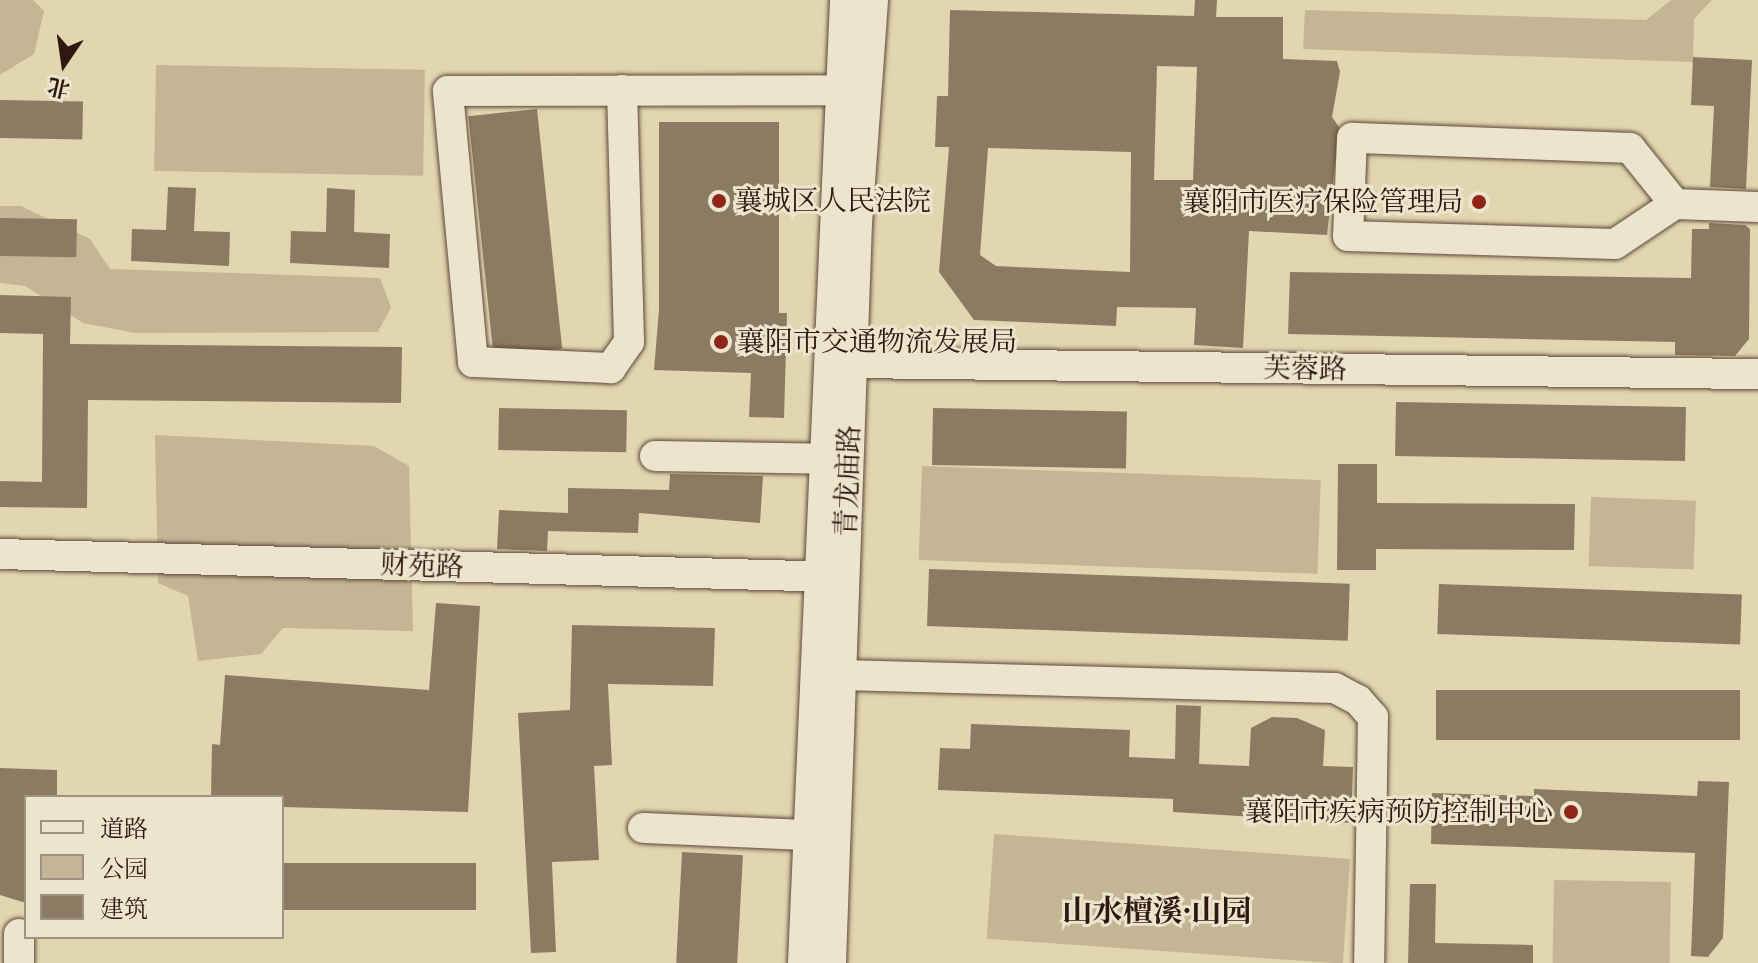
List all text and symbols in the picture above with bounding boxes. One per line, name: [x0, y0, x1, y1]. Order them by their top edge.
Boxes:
north arrow: [24, 24, 104, 104]
text: 北: [45, 70, 73, 104]
place label: 襄城区人民法院: [735, 184, 931, 218]
place label: 襄阳市医疗保险管理局: [1183, 185, 1463, 219]
marker: 襄城区人民法院: [710, 192, 728, 210]
marker: 襄阳市医疗保险管理局: [1470, 193, 1488, 211]
place label: 襄阳市交通物流发展局: [737, 325, 1017, 359]
marker: 襄阳市交通物流发展局: [712, 333, 730, 351]
street label: 芙蓉路: [1263, 351, 1347, 387]
street label: 青龙庙路: [829, 424, 867, 538]
street label: 财苑路: [379, 548, 465, 584]
legend: [24, 795, 284, 939]
place label: 襄阳市疾病预防控制中心: [1245, 795, 1553, 829]
marker: 襄阳市疾病预防控制中心: [1560, 801, 1582, 823]
text: 道路: [100, 813, 148, 846]
text: 公园: [100, 853, 148, 886]
text: 建筑: [100, 893, 148, 926]
district label: 山水檀溪·山园: [1063, 894, 1251, 930]

